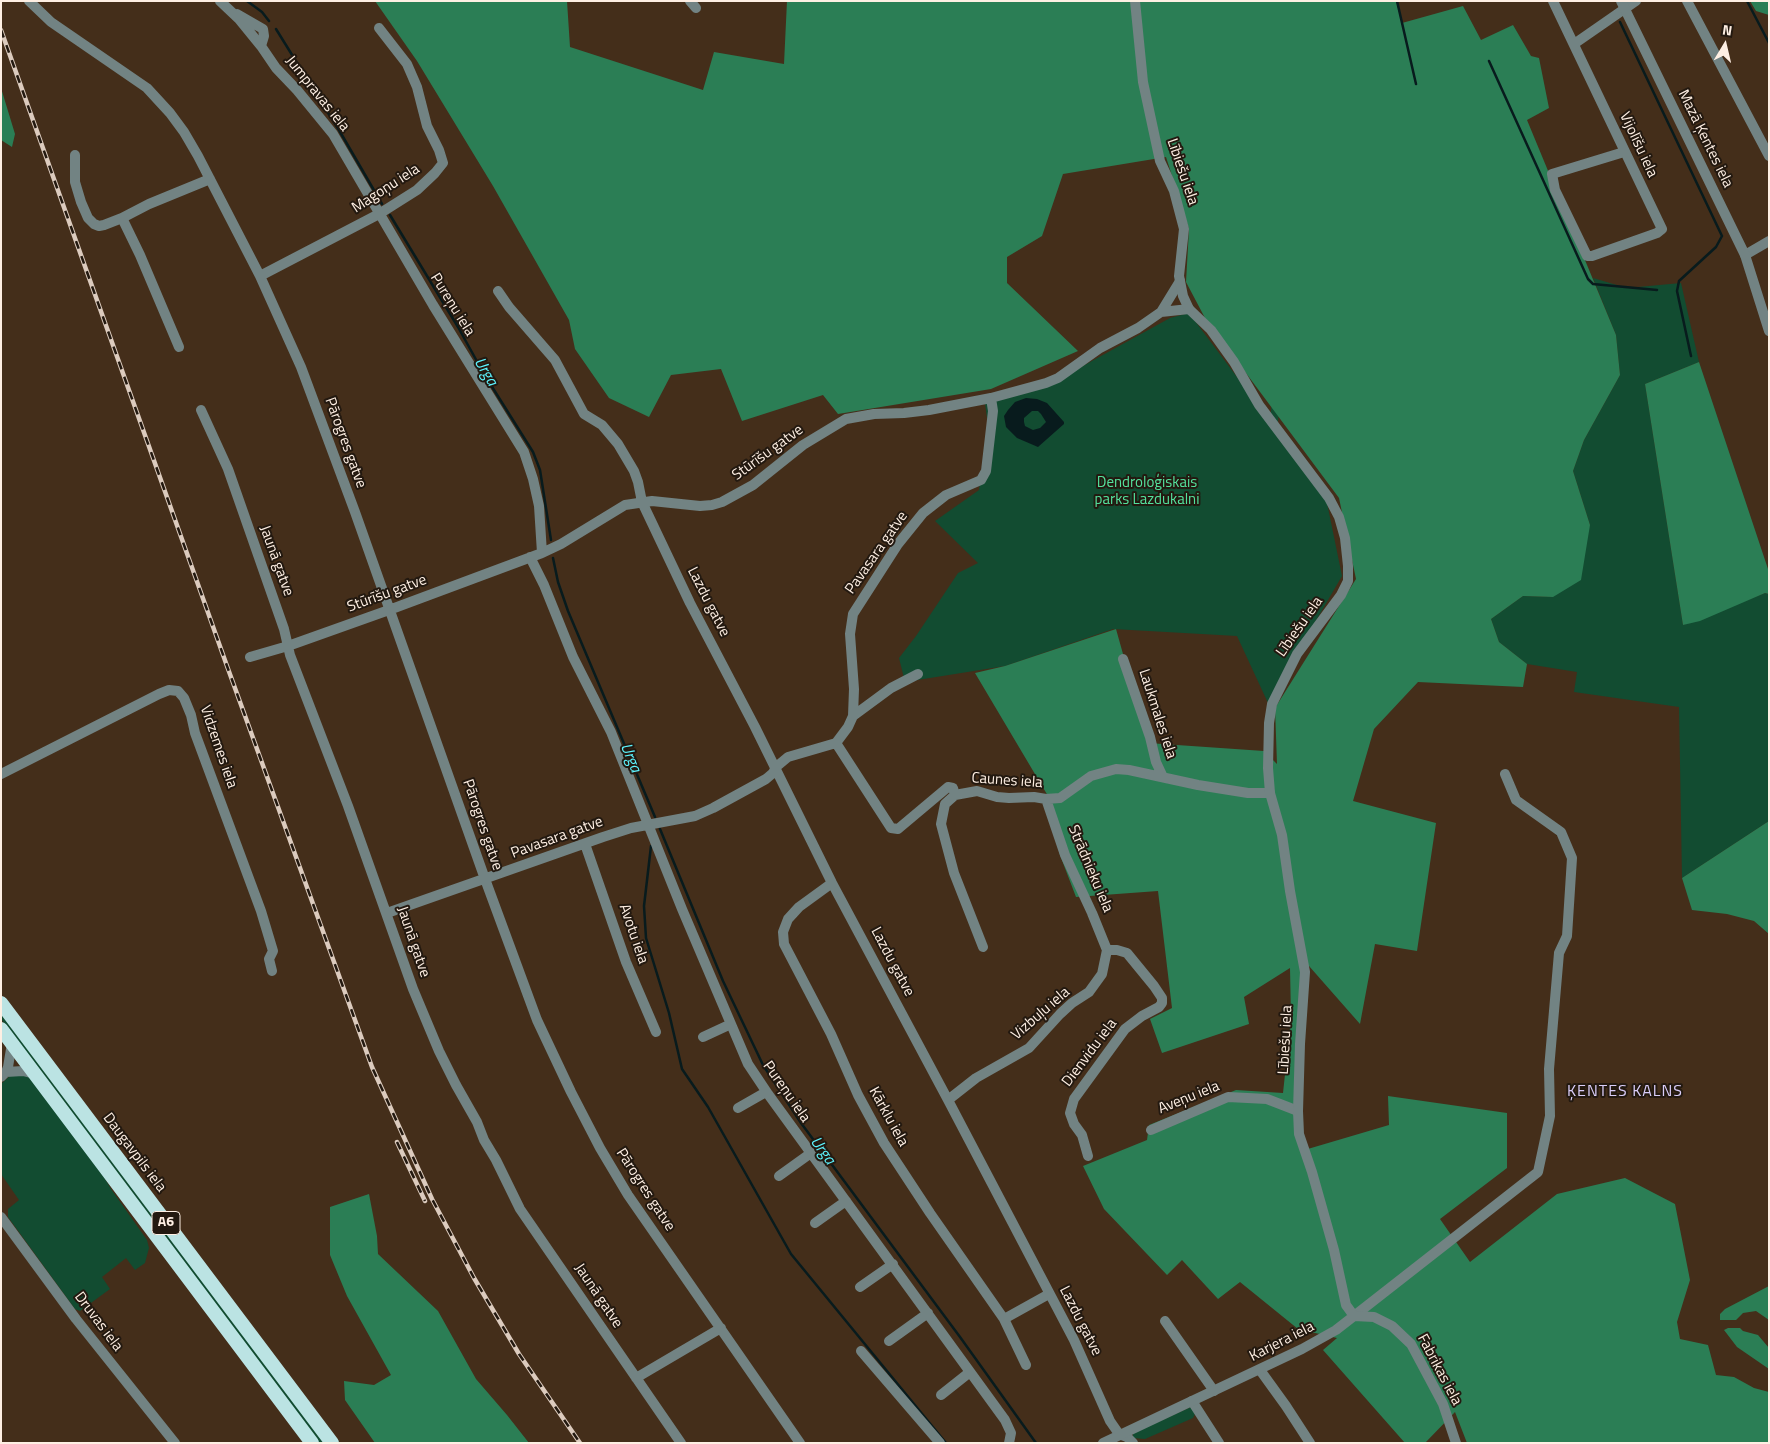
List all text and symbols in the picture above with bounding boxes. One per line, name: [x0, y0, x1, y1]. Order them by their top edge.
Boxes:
text: N: [1721, 19, 1734, 41]
north arrow: [1700, 20, 1750, 70]
street label: Jumpravas iela: [281, 53, 353, 135]
street label: Mazā Ķentes iela: [1674, 87, 1736, 191]
street label: Vijolīšu iela: [1615, 109, 1661, 181]
street label: Lībiešu iela: [1162, 136, 1202, 208]
street label: Magoņu iela: [349, 161, 423, 217]
street label: Pureņu iela: [426, 270, 478, 340]
water label: Urga: [469, 354, 501, 390]
street label: Pārogres gatve: [320, 395, 370, 491]
street label: Stūrīšu gatve: [729, 421, 807, 485]
park label: Dendroloģiskais parks Lazdukalni: [1095, 474, 1199, 509]
street label: Pavasara gatve: [842, 508, 912, 598]
street label: Jaunā gatve: [255, 523, 297, 599]
street label: Lazdu gatve: [683, 564, 733, 640]
street label: Stūrīšu gatve: [345, 571, 429, 617]
street label: Lībiešu iela: [1273, 593, 1327, 661]
street label: Laukmales iela: [1134, 667, 1180, 761]
street label: Vidzemes iela: [195, 703, 241, 791]
water label: Urga: [615, 740, 645, 776]
street label: Caunes iela: [971, 770, 1043, 792]
street label: Pārogres gatve: [458, 777, 506, 873]
street label: Pavasara gatve: [509, 813, 605, 863]
street label: Strādnieku iela: [1064, 823, 1116, 915]
street label: Avotu iela: [614, 902, 652, 966]
street label: Jaunā gatve: [392, 904, 434, 980]
street label: Lazdu gatve: [866, 924, 918, 1000]
street label: Vizbuļu iela: [1008, 984, 1074, 1044]
street label: Lībiešu iela: [1275, 1005, 1297, 1075]
street label: Dienvidu iela: [1059, 1016, 1121, 1090]
street label: Pureņu iela: [758, 1058, 814, 1126]
street label: Aveņu iela: [1156, 1078, 1222, 1118]
district label: ĶENTES KALNS: [1566, 1082, 1684, 1102]
street label: Kārklu iela: [864, 1084, 912, 1150]
street label: Daugavpils iela: [98, 1110, 170, 1196]
water label: Urga: [805, 1133, 839, 1169]
street label: Pārogres gatve: [612, 1145, 678, 1235]
road number: A6: [152, 1212, 180, 1234]
street label: Jaunā gatve: [570, 1260, 626, 1332]
street label: Lazdu gatve: [1055, 1283, 1105, 1359]
street label: Druvas iela: [70, 1289, 126, 1355]
street label: Karjera iela: [1247, 1318, 1317, 1366]
street label: Fabrikas iela: [1413, 1331, 1465, 1409]

